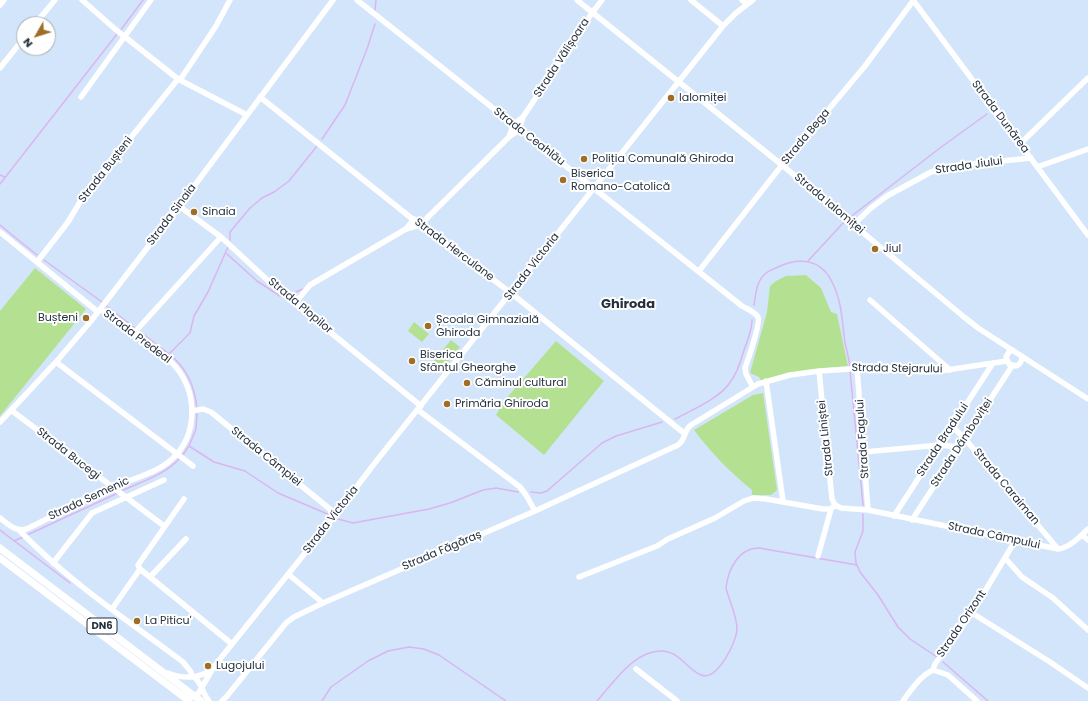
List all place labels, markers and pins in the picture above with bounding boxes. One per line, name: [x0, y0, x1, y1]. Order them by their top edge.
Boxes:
place label: Ialomiței: [679, 91, 726, 105]
marker: Ialomiței: [666, 93, 676, 103]
place label: Poliția Comunală Ghiroda: [592, 152, 734, 166]
marker: Poliția Comunală Ghiroda: [579, 154, 589, 164]
place label: Biserica Romano-Catolică: [571, 167, 670, 193]
marker: Biserica Romano-Catolică: [558, 175, 568, 185]
place label: Sinaia: [202, 205, 236, 219]
marker: Sinaia: [189, 207, 199, 217]
place label: Jiul: [883, 242, 901, 256]
marker: Jiul: [870, 244, 880, 254]
place label: Bușteni: [38, 311, 78, 325]
marker: Bușteni: [81, 313, 91, 323]
place label: Școala Gimnazială Ghiroda: [436, 313, 539, 339]
marker: Școala Gimnazială Ghiroda: [423, 321, 433, 331]
place label: Biserica Sfântul Gheorghe: [420, 348, 516, 374]
marker: Biserica Sfântul Gheorghe: [407, 356, 417, 366]
place label: Căminul cultural: [475, 376, 566, 390]
marker: Căminul cultural: [462, 378, 472, 388]
place label: Primăria Ghiroda: [455, 397, 548, 411]
marker: Primăria Ghiroda: [442, 399, 452, 409]
place label: La Piticu': [145, 614, 191, 628]
marker: La Piticu': [132, 616, 142, 626]
place label: Lugojului: [216, 659, 264, 673]
marker: Lugojului: [203, 661, 213, 671]

